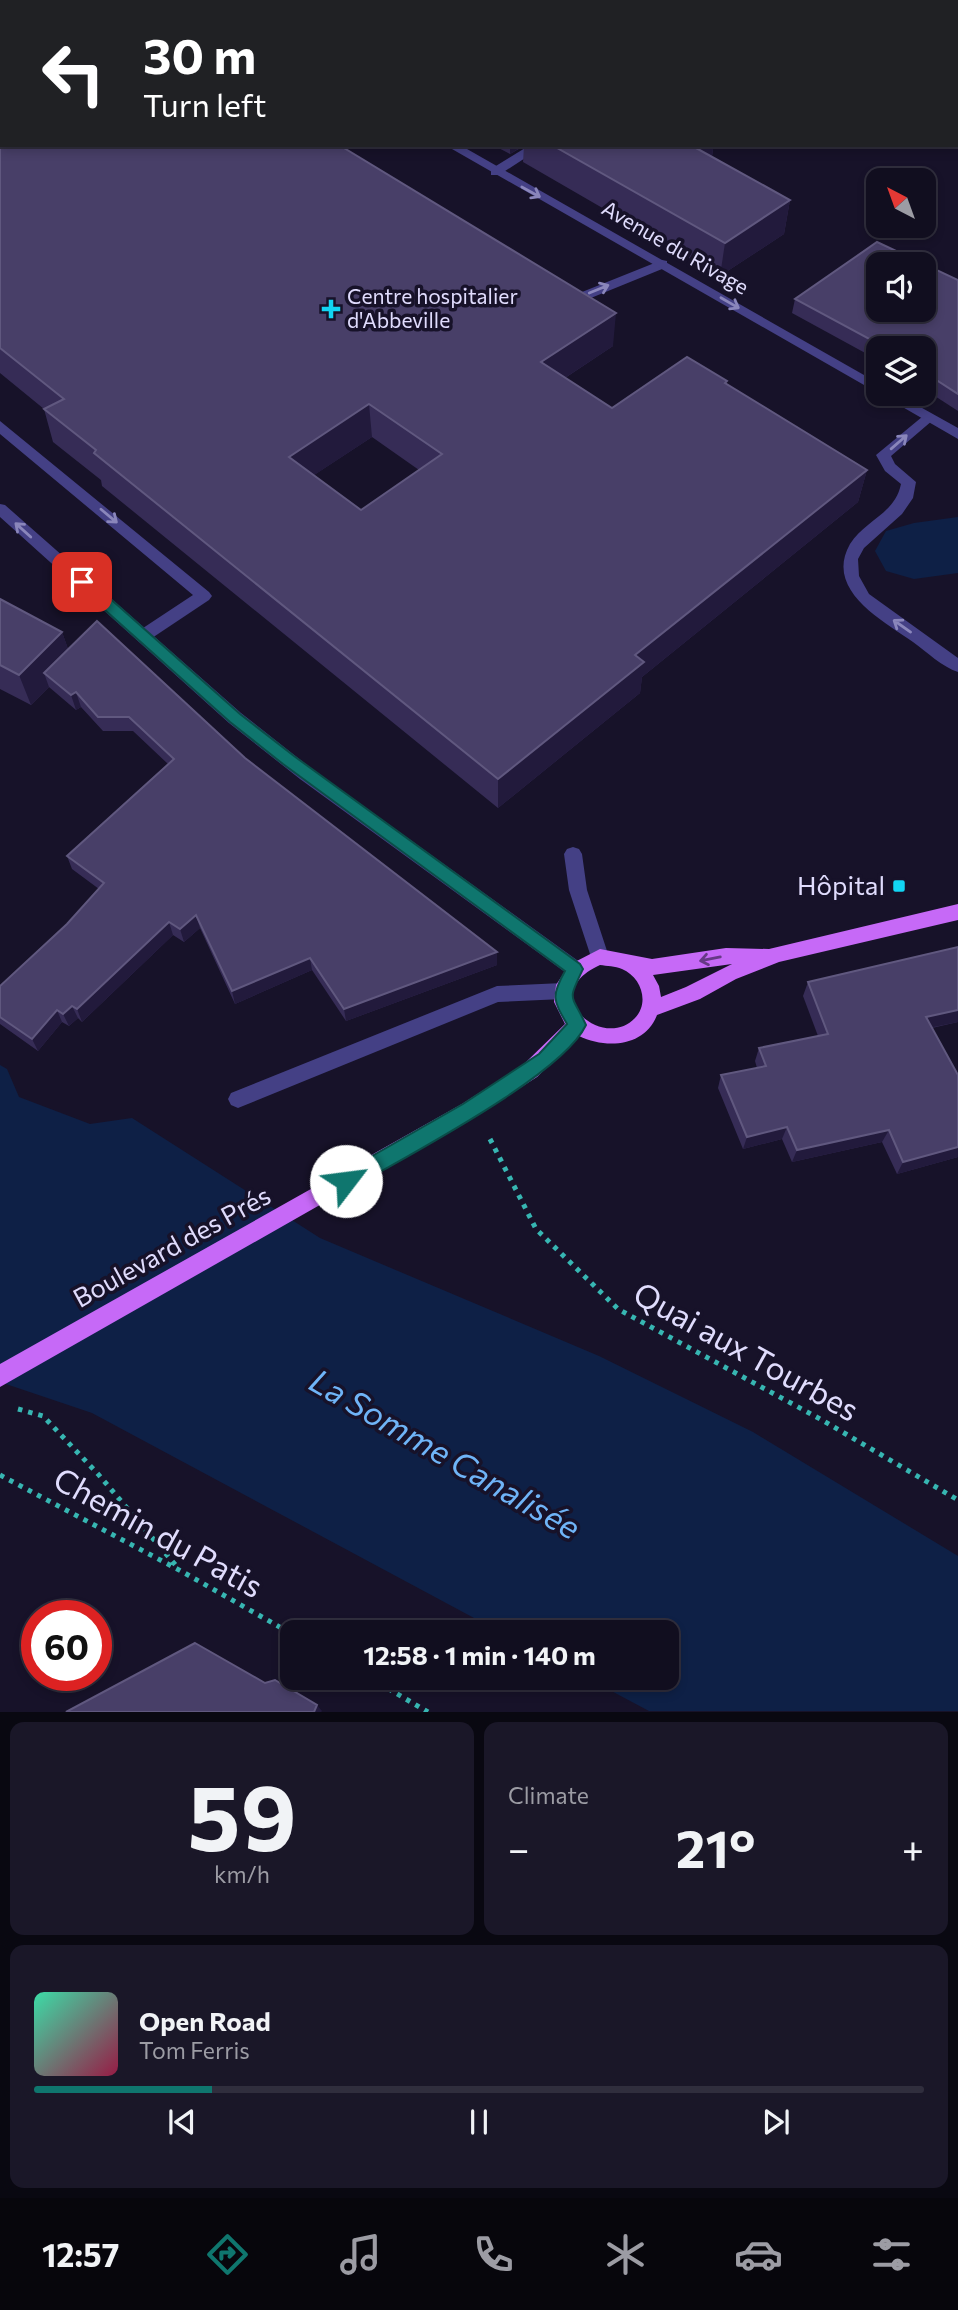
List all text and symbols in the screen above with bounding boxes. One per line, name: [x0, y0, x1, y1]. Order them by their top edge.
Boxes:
text: 30 m: [143, 24, 256, 84]
icon: left: [28, 28, 119, 119]
text: Turn left: [143, 84, 267, 124]
north arrow: [866, 168, 936, 238]
map controls: [866, 168, 936, 406]
one-way arrow: [521, 185, 541, 199]
street label: Avenue du Rivage: [598, 195, 754, 299]
button: sound: [866, 252, 936, 322]
one-way arrow: [588, 282, 610, 295]
place label: Centre hospitalier d'Abbeville: [347, 283, 518, 332]
one-way arrow: [719, 296, 739, 310]
marker: Centre hospitalier d'Abbeville: [321, 299, 341, 319]
button: layers: [866, 336, 936, 406]
one-way arrow: [890, 434, 908, 450]
one-way arrow: [100, 508, 118, 524]
one-way arrow: [15, 522, 33, 538]
pin: [52, 552, 112, 612]
icon: arrive: [63, 563, 101, 601]
one-way arrow: [893, 619, 912, 633]
place label: Hôpital: [797, 869, 885, 900]
marker: Hôpital: [891, 878, 907, 894]
one-way arrow: [699, 953, 721, 966]
position arrow: [309, 1144, 383, 1218]
street label: Boulevard des Prés: [67, 1179, 275, 1313]
street label: Quai aux Tourbes: [627, 1272, 866, 1429]
water label: La Somme Canalisée: [303, 1359, 588, 1547]
street label: Chemin du Patis: [47, 1457, 271, 1605]
speed limit sign: 60: [21, 1600, 112, 1691]
text: 12:58 · 1 min · 140 m: [363, 1639, 596, 1670]
text: 59: [187, 1758, 297, 1870]
text: Climate: [508, 1781, 589, 1809]
text: 21°: [676, 1815, 755, 1879]
text: −: [508, 1824, 530, 1871]
text: +: [902, 1824, 924, 1871]
text: km/h: [214, 1860, 270, 1888]
text: Open Road: [139, 2005, 271, 2036]
text: Tom Ferris: [139, 2036, 250, 2064]
icon: previous: [163, 2103, 201, 2141]
icon: pause: [460, 2103, 498, 2141]
icon: next: [757, 2103, 795, 2141]
icon: directions: [203, 2230, 252, 2279]
icon: music: [336, 2230, 385, 2279]
icon: phone: [469, 2230, 518, 2279]
icon: climate: [601, 2230, 650, 2279]
icon: car: [734, 2230, 783, 2279]
icon: filters: [867, 2230, 916, 2279]
text: 12:57: [42, 2234, 119, 2274]

